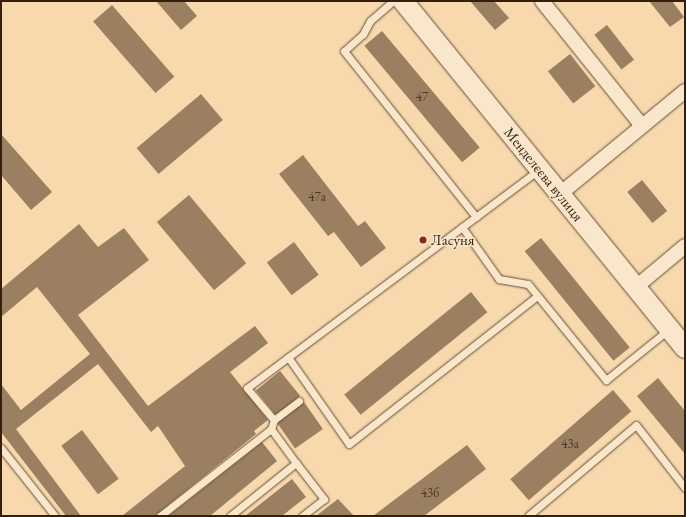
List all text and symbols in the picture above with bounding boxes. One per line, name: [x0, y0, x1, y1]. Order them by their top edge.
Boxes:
house number: 47: [416, 89, 428, 105]
street label: Менделєєва вулиця: [501, 123, 587, 225]
house number: 47а: [308, 189, 326, 205]
place label: Ласуня: [431, 231, 475, 249]
marker: Ласуня: [418, 235, 428, 245]
house number: 43а: [561, 436, 579, 452]
house number: 43б: [421, 485, 439, 501]

